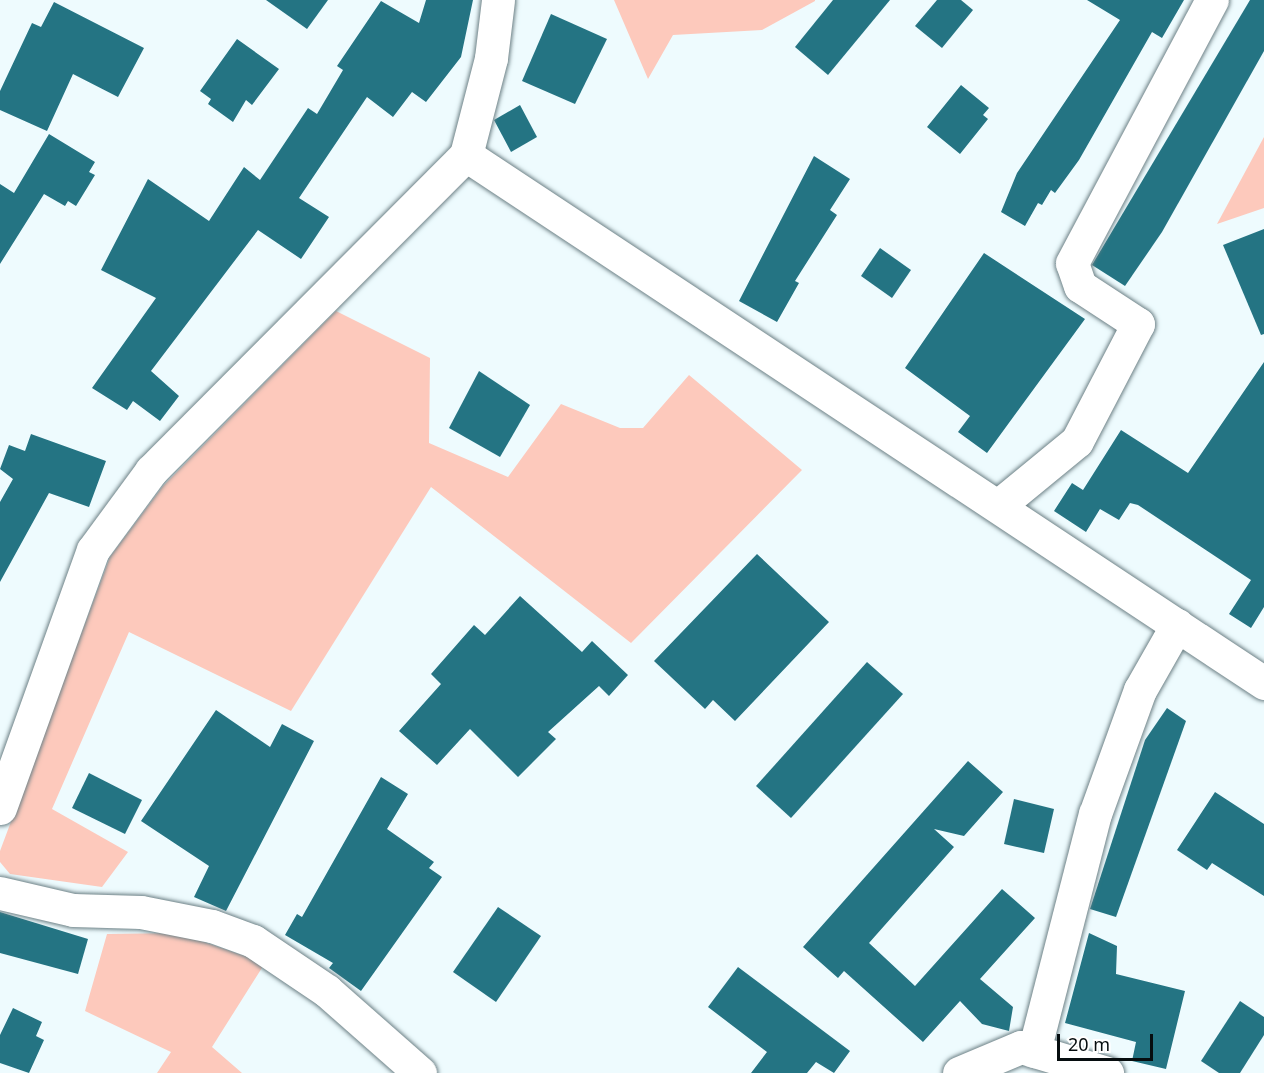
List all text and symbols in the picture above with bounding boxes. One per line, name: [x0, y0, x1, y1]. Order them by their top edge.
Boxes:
scale bar: [1060, 1022, 1156, 1060]
text: 20 m: [1068, 1032, 1110, 1056]

